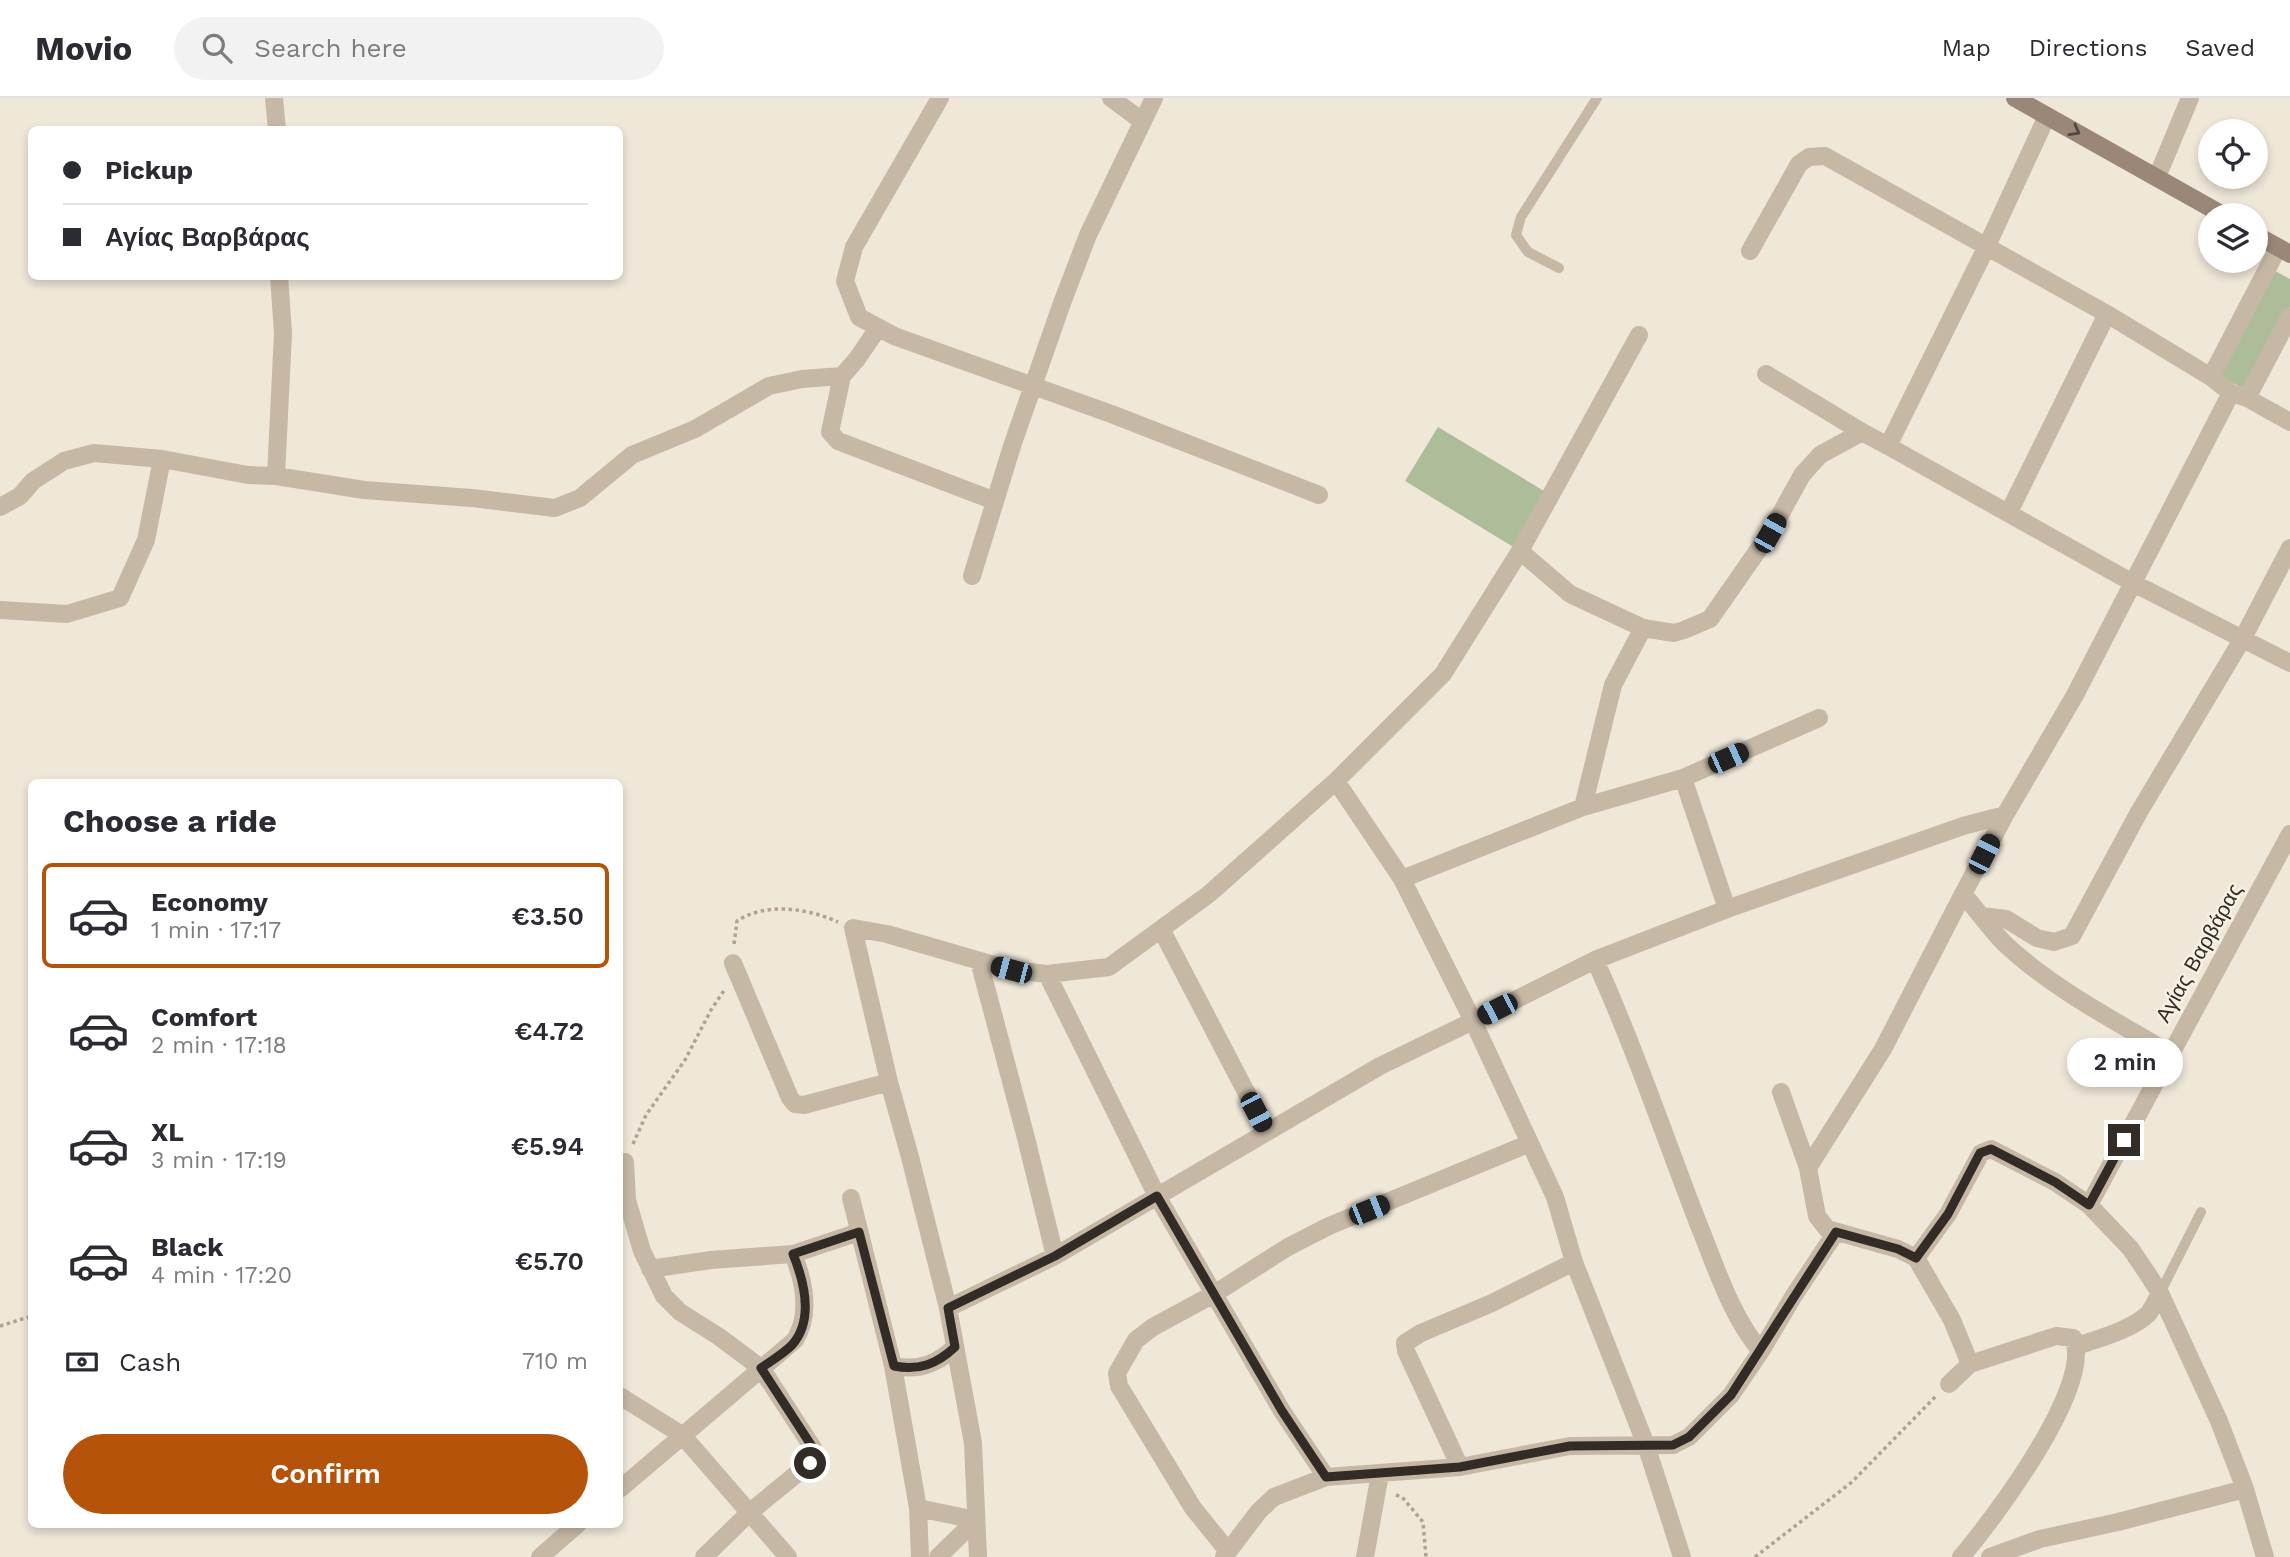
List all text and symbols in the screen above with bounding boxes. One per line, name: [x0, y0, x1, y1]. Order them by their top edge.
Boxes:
search box: [174, 17, 664, 80]
text: Movio: [35, 29, 132, 68]
icon: search: [198, 29, 236, 67]
text: Search here: [254, 33, 407, 63]
text: Map: [1942, 34, 1991, 62]
text: Directions: [2029, 34, 2147, 62]
text: Saved: [2185, 34, 2255, 62]
map controls: [2198, 119, 2268, 273]
button: locate: [2198, 119, 2268, 189]
one-way arrow: [2068, 123, 2080, 136]
text: Pickup: [105, 155, 193, 185]
button: layers: [2198, 203, 2268, 273]
text: Αγίας Βαρβάρας: [105, 222, 310, 252]
car: [1751, 510, 1790, 556]
car: [1705, 740, 1752, 776]
text: Choose a ride: [63, 802, 277, 840]
car: [1966, 831, 2003, 877]
street label: Αγίας Βαρβάρας: [2150, 879, 2247, 1026]
icon: car: [67, 884, 130, 947]
text: Economy: [151, 887, 268, 917]
text: €3.50: [511, 901, 584, 931]
text: 1 min · 17:17: [151, 917, 281, 944]
car: [988, 954, 1035, 986]
car: [1474, 990, 1521, 1028]
icon: car: [67, 999, 130, 1062]
text: Comfort: [151, 1002, 257, 1032]
text: €4.72: [514, 1016, 584, 1046]
text: 2 min · 17:18: [151, 1032, 287, 1059]
callout: 2 min: [2066, 1038, 2182, 1088]
text: 2 min: [2093, 1049, 2157, 1076]
car: [1237, 1089, 1276, 1135]
icon: car: [67, 1114, 130, 1177]
text: XL: [151, 1117, 184, 1147]
route end: [2108, 1124, 2140, 1156]
text: €5.94: [511, 1131, 584, 1161]
text: 3 min · 17:19: [151, 1147, 287, 1174]
car: [1346, 1192, 1393, 1228]
icon: car: [67, 1229, 130, 1292]
text: Black: [151, 1232, 223, 1262]
text: €5.70: [515, 1246, 584, 1276]
text: 4 min · 17:20: [151, 1262, 292, 1289]
icon: cash: [63, 1343, 101, 1381]
text: Cash: [119, 1347, 181, 1377]
text: 710 m: [522, 1348, 588, 1375]
button: Confirm: [63, 1434, 588, 1514]
route start: [794, 1447, 826, 1479]

